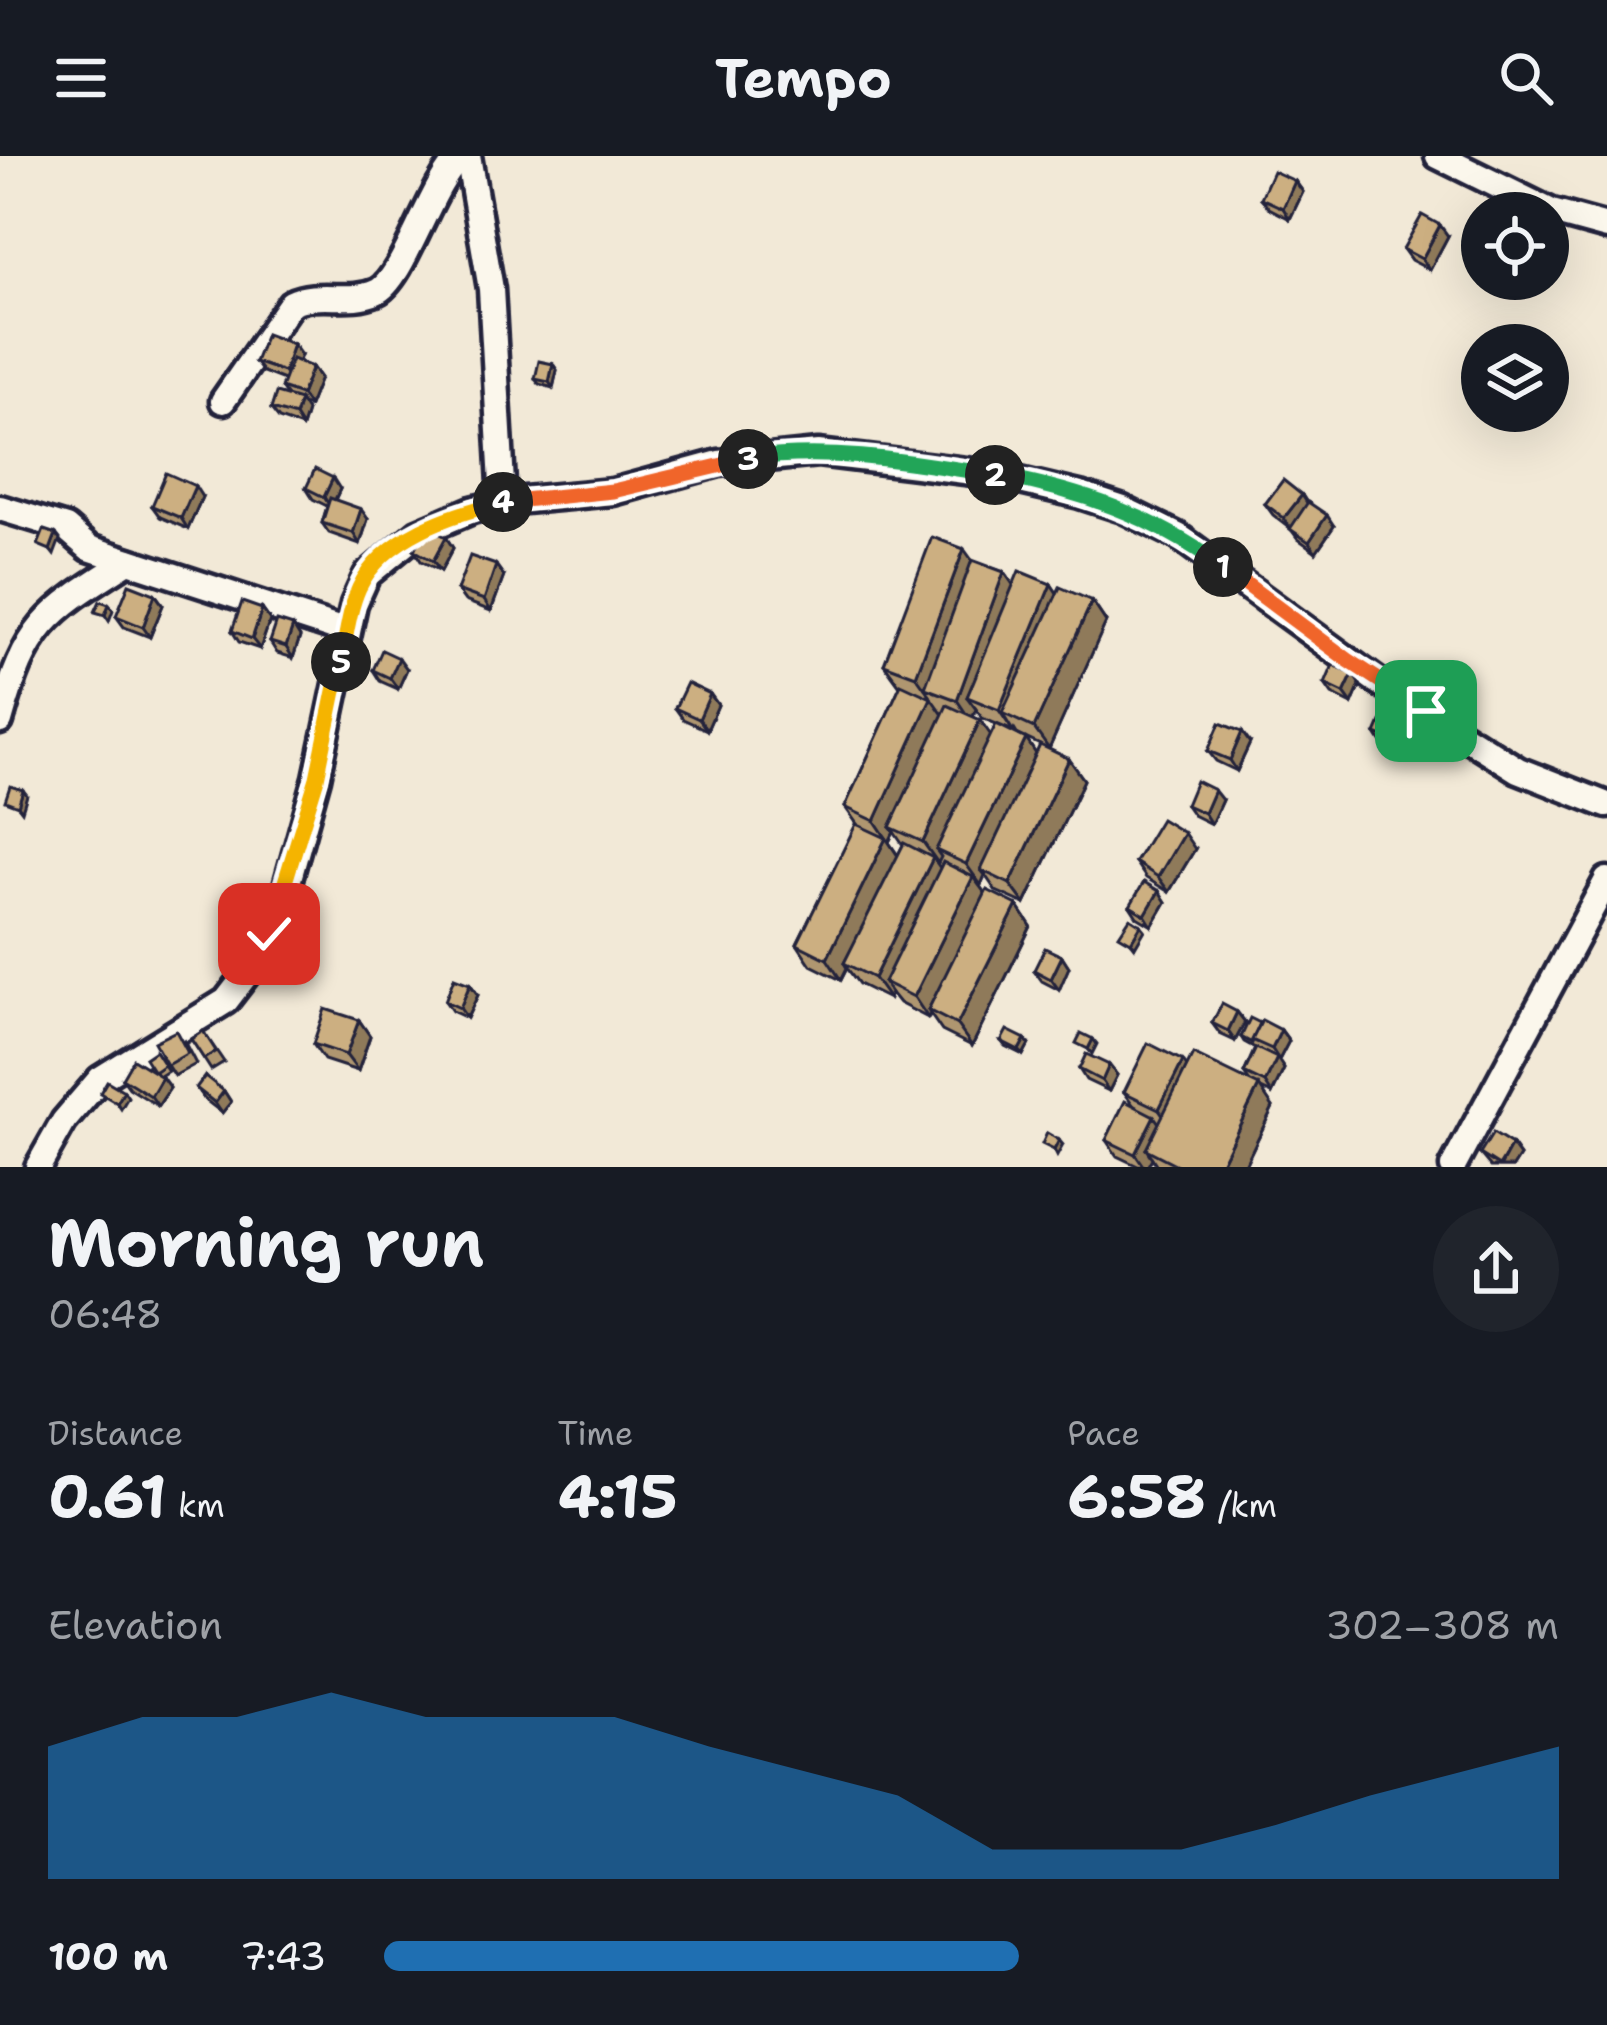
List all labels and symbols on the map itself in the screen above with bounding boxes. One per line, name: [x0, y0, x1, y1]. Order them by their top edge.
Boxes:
pin: 3: [718, 429, 778, 489]
pin: 2: [965, 445, 1025, 505]
pin: 4: [473, 472, 533, 532]
pin: 1: [1193, 537, 1253, 597]
pin: 5: [311, 632, 371, 692]
pin: [1375, 660, 1477, 762]
pin: [218, 883, 320, 985]

